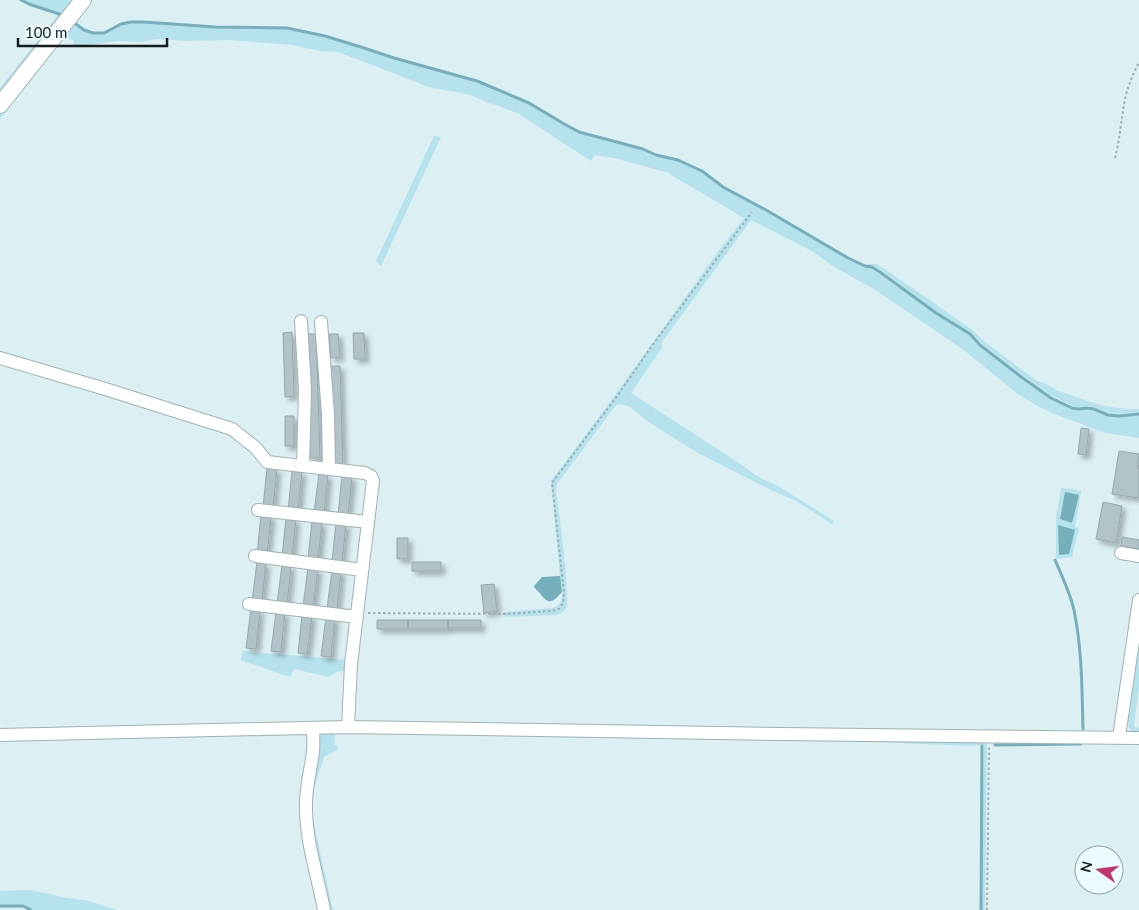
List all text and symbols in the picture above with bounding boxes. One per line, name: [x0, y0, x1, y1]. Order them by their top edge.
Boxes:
scale bar: [18, 15, 166, 47]
text: 100 m: [25, 23, 67, 41]
north arrow: [1074, 845, 1124, 895]
text: N: [1076, 859, 1095, 874]

